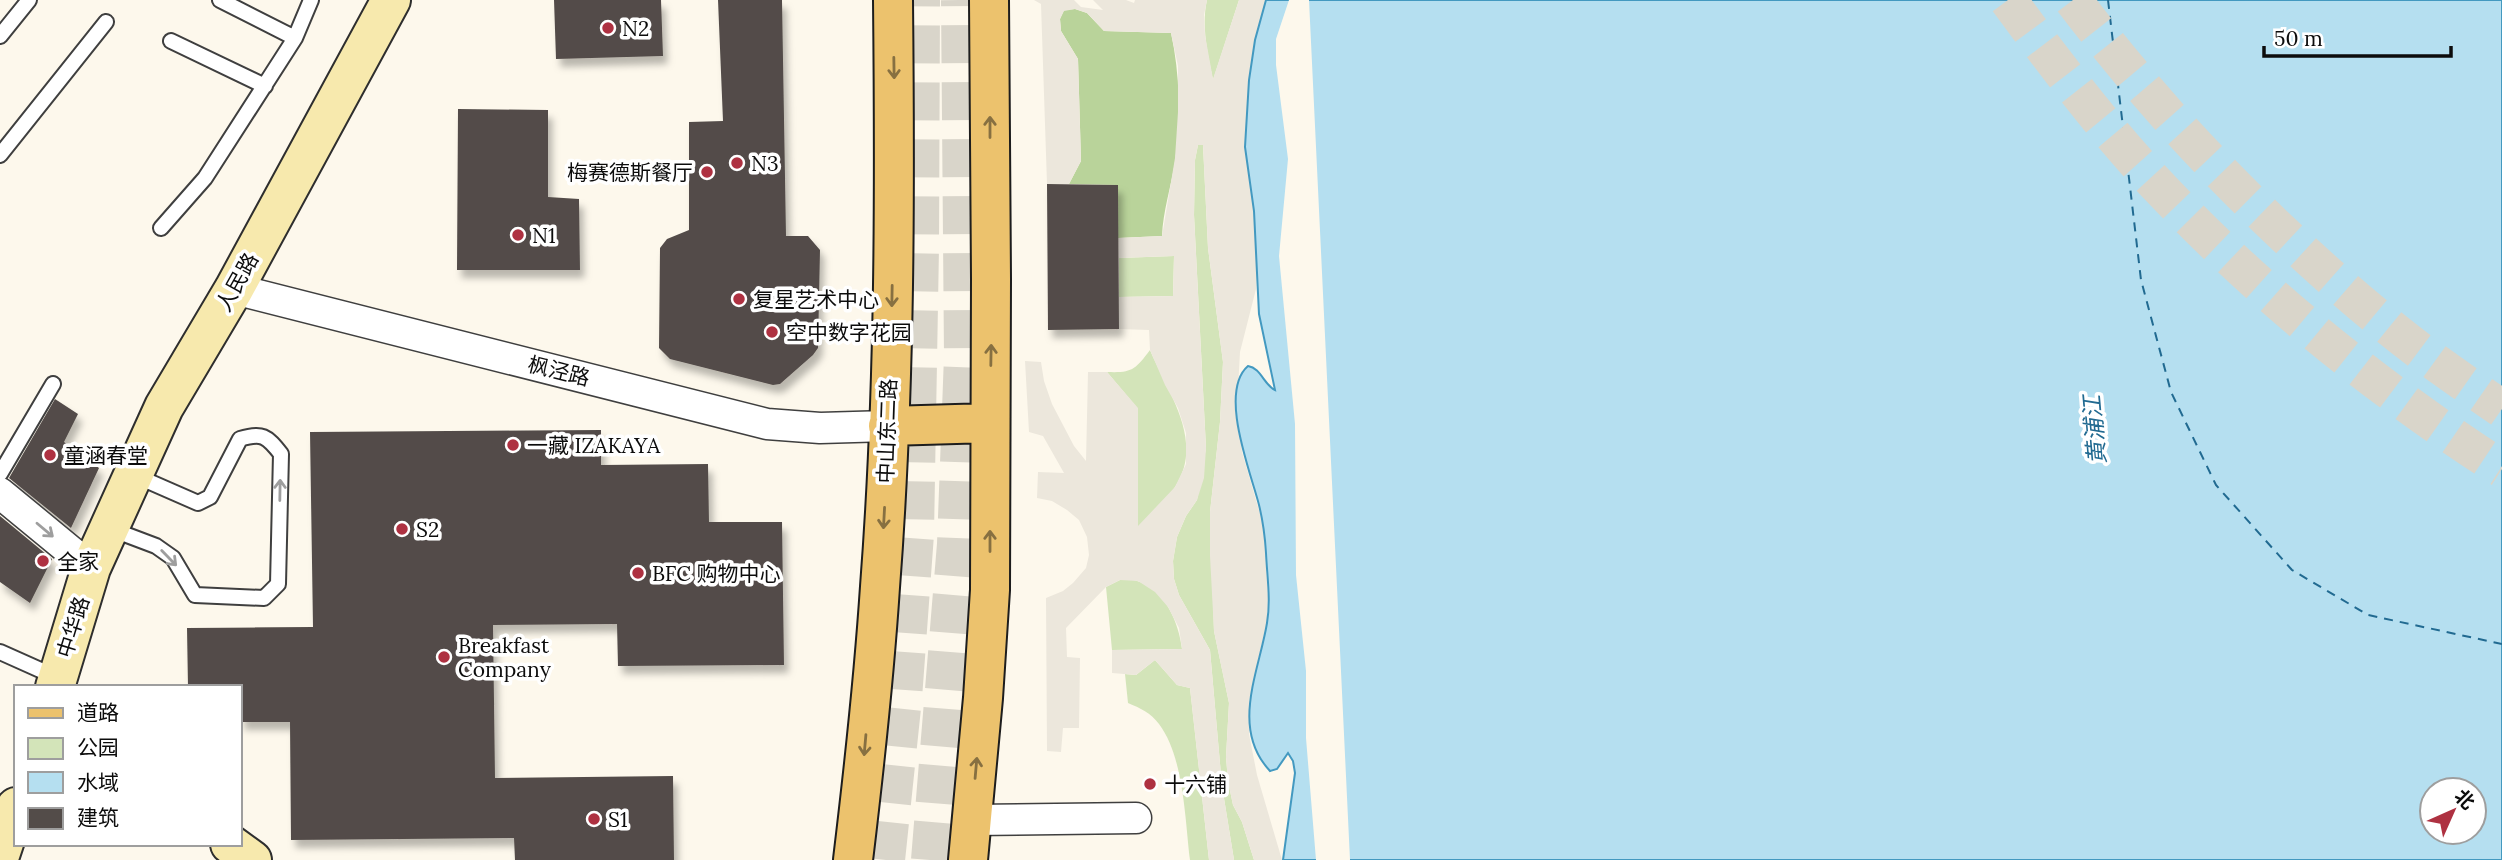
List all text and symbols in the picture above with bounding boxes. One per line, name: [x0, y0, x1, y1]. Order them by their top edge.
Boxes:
scale bar: [2264, 14, 2451, 58]
place label: N2: [622, 15, 649, 42]
marker: N2: [600, 20, 616, 36]
text: 50 m: [2274, 25, 2323, 52]
one-way arrow: [887, 56, 900, 79]
one-way arrow: [983, 116, 997, 139]
place label: N3: [751, 150, 779, 177]
marker: N3: [729, 155, 745, 171]
place label: 梅赛德斯餐厅: [567, 159, 693, 186]
marker: 梅赛德斯餐厅: [699, 164, 715, 180]
place label: N1: [532, 222, 556, 249]
marker: N1: [510, 227, 526, 243]
street label: 人民路: [210, 248, 264, 316]
one-way arrow: [885, 284, 898, 307]
place label: 复星艺术中心: [753, 286, 879, 313]
marker: 复星艺术中心: [731, 291, 747, 307]
place label: 空中数字花园: [786, 319, 912, 346]
marker: 空中数字花园: [764, 324, 780, 340]
one-way arrow: [984, 343, 997, 366]
street label: 枫泾路: [525, 350, 593, 392]
street label: 中山东二路: [872, 378, 902, 484]
water label: 黄浦江: [2076, 391, 2111, 466]
place label: 一藏 IZAKAYA: [527, 432, 661, 459]
marker: 一藏 IZAKAYA: [505, 437, 521, 453]
place label: 童涵春堂: [64, 442, 148, 469]
marker: 童涵春堂: [42, 447, 58, 463]
one-way arrow: [273, 479, 287, 502]
one-way arrow: [877, 507, 890, 530]
place label: S2: [416, 516, 439, 543]
marker: S2: [394, 521, 410, 537]
one-way arrow: [36, 522, 54, 538]
one-way arrow: [983, 529, 997, 552]
place label: 全家: [57, 548, 99, 575]
one-way arrow: [161, 550, 178, 567]
marker: 全家: [35, 553, 51, 569]
place label: BFC 购物中心: [652, 560, 780, 587]
marker: BFC 购物中心: [630, 565, 646, 581]
street label: 中华路: [51, 593, 95, 661]
place label: Breakfast Company: [458, 632, 551, 683]
marker: Breakfast Company: [436, 649, 452, 665]
legend: [14, 685, 242, 846]
text: 道路: [77, 699, 119, 726]
one-way arrow: [859, 733, 872, 756]
text: 公园: [77, 734, 119, 761]
one-way arrow: [970, 757, 983, 779]
text: 水域: [77, 769, 119, 796]
place label: 十六铺: [1164, 771, 1227, 798]
marker: 十六铺: [1142, 776, 1158, 792]
north arrow: [2418, 776, 2488, 846]
text: 北: [2450, 784, 2480, 814]
text: 建筑: [77, 804, 119, 831]
place label: S1: [608, 806, 628, 833]
marker: S1: [586, 811, 602, 827]

